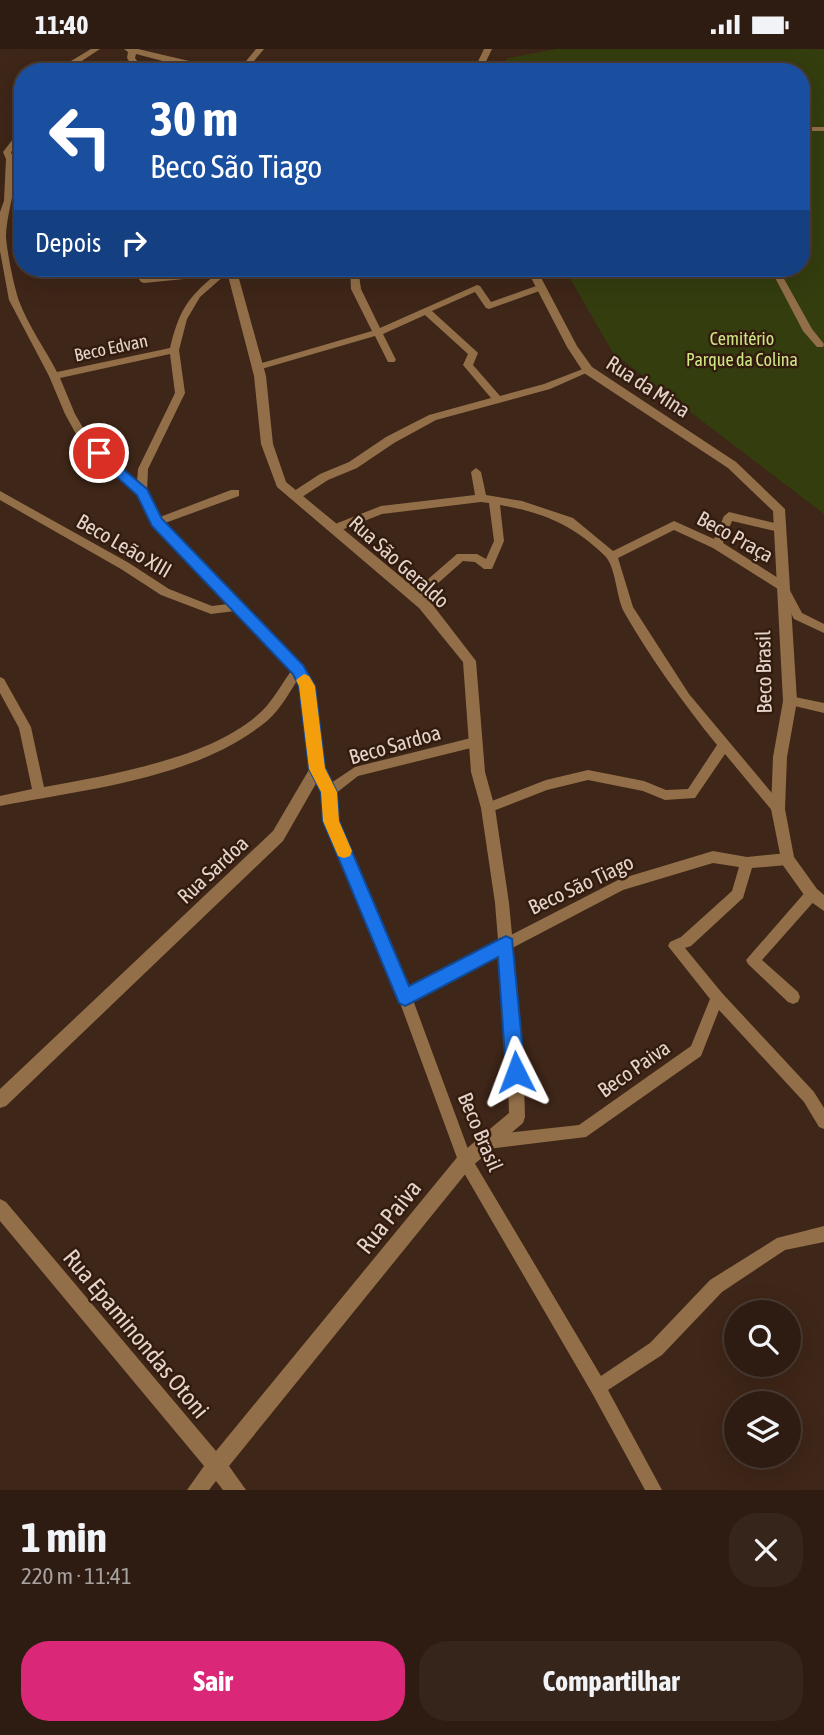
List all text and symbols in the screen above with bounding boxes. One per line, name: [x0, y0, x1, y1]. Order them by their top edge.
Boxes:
text: 11:40: [35, 10, 89, 40]
text: 30 m: [150, 90, 238, 146]
icon: left: [35, 91, 126, 182]
text: Beco São Tiago: [150, 148, 322, 185]
icon: right: [115, 224, 153, 262]
text: Depois: [35, 228, 101, 258]
park label: Cemitério Parque da Colina: [686, 328, 798, 370]
street label: Beco Edvan: [72, 329, 150, 366]
street label: Rua da Mina: [602, 350, 695, 422]
pin: [69, 423, 129, 483]
icon: arrive: [80, 434, 118, 472]
street label: Beco Praça: [693, 505, 778, 567]
street label: Beco Leão XIII: [73, 508, 176, 582]
street label: Rua São Geraldo: [345, 510, 455, 612]
street label: Beco Brasil: [750, 630, 776, 714]
street label: Beco Sardoa: [346, 720, 443, 769]
street label: Rua Sardoa: [172, 831, 253, 908]
street label: Beco São Tiago: [524, 849, 637, 919]
position arrow: [479, 1035, 553, 1109]
street label: Beco Paiva: [593, 1035, 674, 1102]
street label: Beco Brasil: [454, 1089, 508, 1175]
street label: Rua Paiva: [351, 1174, 426, 1259]
street label: Rua Epaminondas Otoni: [58, 1244, 215, 1423]
map controls: [724, 1300, 801, 1468]
button: search: [724, 1300, 801, 1377]
button: layers: [724, 1391, 801, 1468]
text: 1 min: [21, 1513, 107, 1561]
button: close: [729, 1513, 803, 1587]
text: 220 m · 11:41: [21, 1563, 132, 1589]
button: Sair: [21, 1641, 405, 1721]
button: Compartilhar: [419, 1641, 803, 1721]

